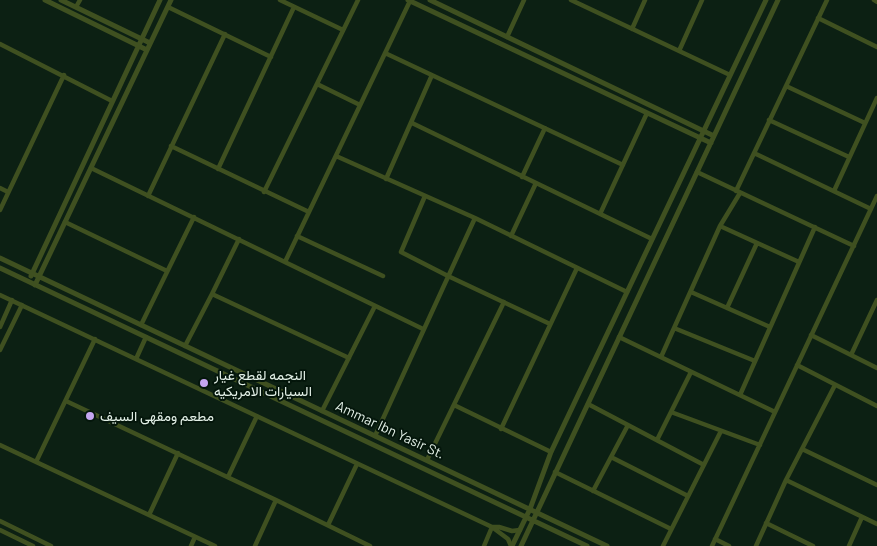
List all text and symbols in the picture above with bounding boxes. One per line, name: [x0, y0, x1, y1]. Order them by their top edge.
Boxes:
place label: النجمه لقطع غيار السيارات الامريكيه: [214, 367, 312, 400]
marker: النجمه لقطع غيار السيارات الامريكيه: [198, 377, 210, 389]
street label: Ammar Ibn Yasir St.: [333, 397, 447, 463]
place label: مطعم ومقهى السيف: [100, 408, 214, 424]
marker: مطعم ومقهى السيف: [84, 410, 96, 422]

